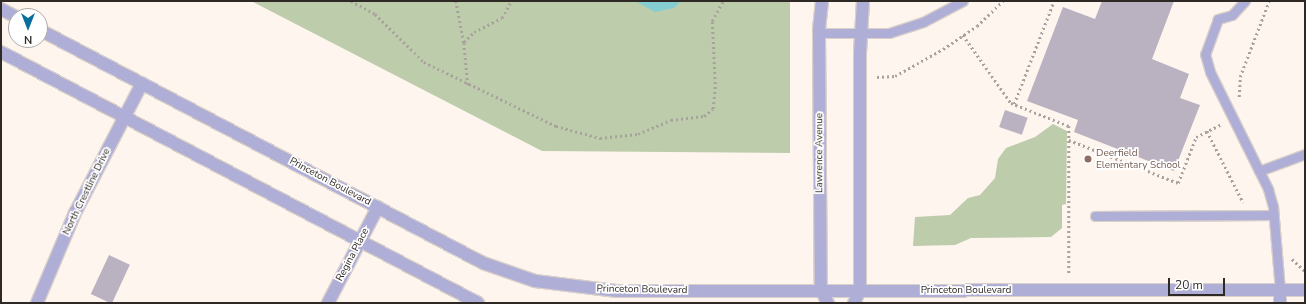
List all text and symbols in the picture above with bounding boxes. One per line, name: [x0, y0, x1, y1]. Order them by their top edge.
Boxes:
north arrow: [8, 8, 48, 48]
text: N: [24, 32, 32, 47]
street label: Lawrence Avenue: [814, 113, 826, 193]
street label: North Crestline Drive: [61, 147, 113, 237]
place label: Deerfield Elementary School: [1096, 147, 1181, 170]
marker: Deerfield Elementary School: [1083, 154, 1093, 164]
street label: Princeton Boulevard: [287, 155, 373, 209]
street label: Regina Place: [334, 227, 372, 283]
scale bar: [1170, 270, 1227, 296]
text: 20 m: [1175, 277, 1203, 293]
street label: Princeton Boulevard: [597, 283, 687, 297]
street label: Princeton Boulevard: [921, 285, 1011, 297]

